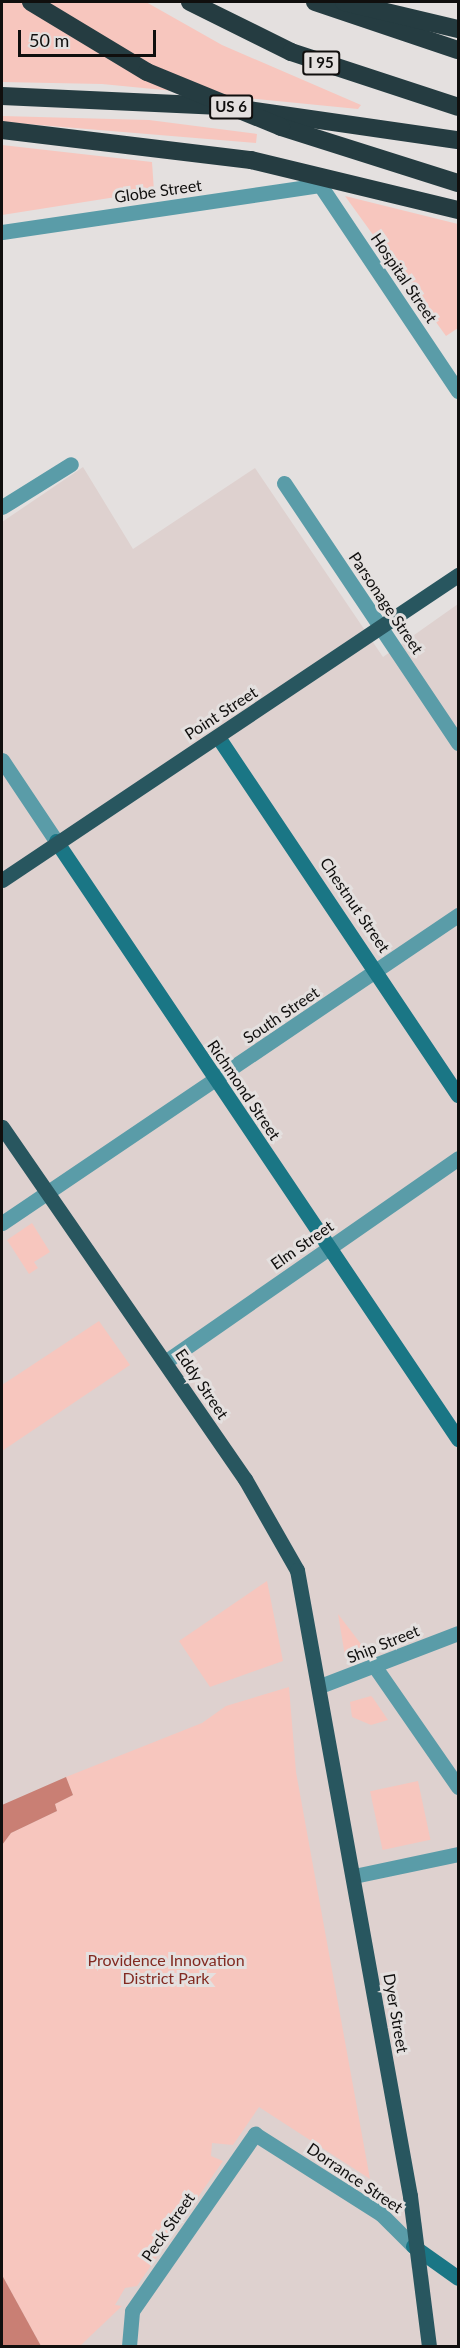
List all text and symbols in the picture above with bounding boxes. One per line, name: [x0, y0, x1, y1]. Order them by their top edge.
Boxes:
scale bar: [21, 18, 159, 56]
text: 50 m: [29, 29, 69, 51]
road number: I 95: [302, 51, 340, 75]
road number: US 6: [208, 95, 254, 119]
street label: Globe Street: [113, 175, 203, 207]
street label: Hospital Street: [367, 229, 441, 327]
street label: Parsonage Street: [345, 548, 427, 658]
street label: Point Street: [181, 682, 261, 744]
street label: Chestnut Street: [316, 854, 394, 956]
street label: South Street: [239, 983, 323, 1047]
street label: Richmond Street: [203, 1036, 285, 1144]
street label: Elm Street: [267, 1216, 337, 1274]
street label: Eddy Street: [171, 1345, 233, 1423]
street label: Ship Street: [344, 1621, 422, 1667]
park label: Providence Innovation District Park: [87, 1950, 245, 1988]
street label: Dyer Street: [380, 1972, 412, 2054]
street label: Dorrance Street: [303, 2139, 407, 2217]
street label: Peck Street: [137, 2189, 199, 2265]

